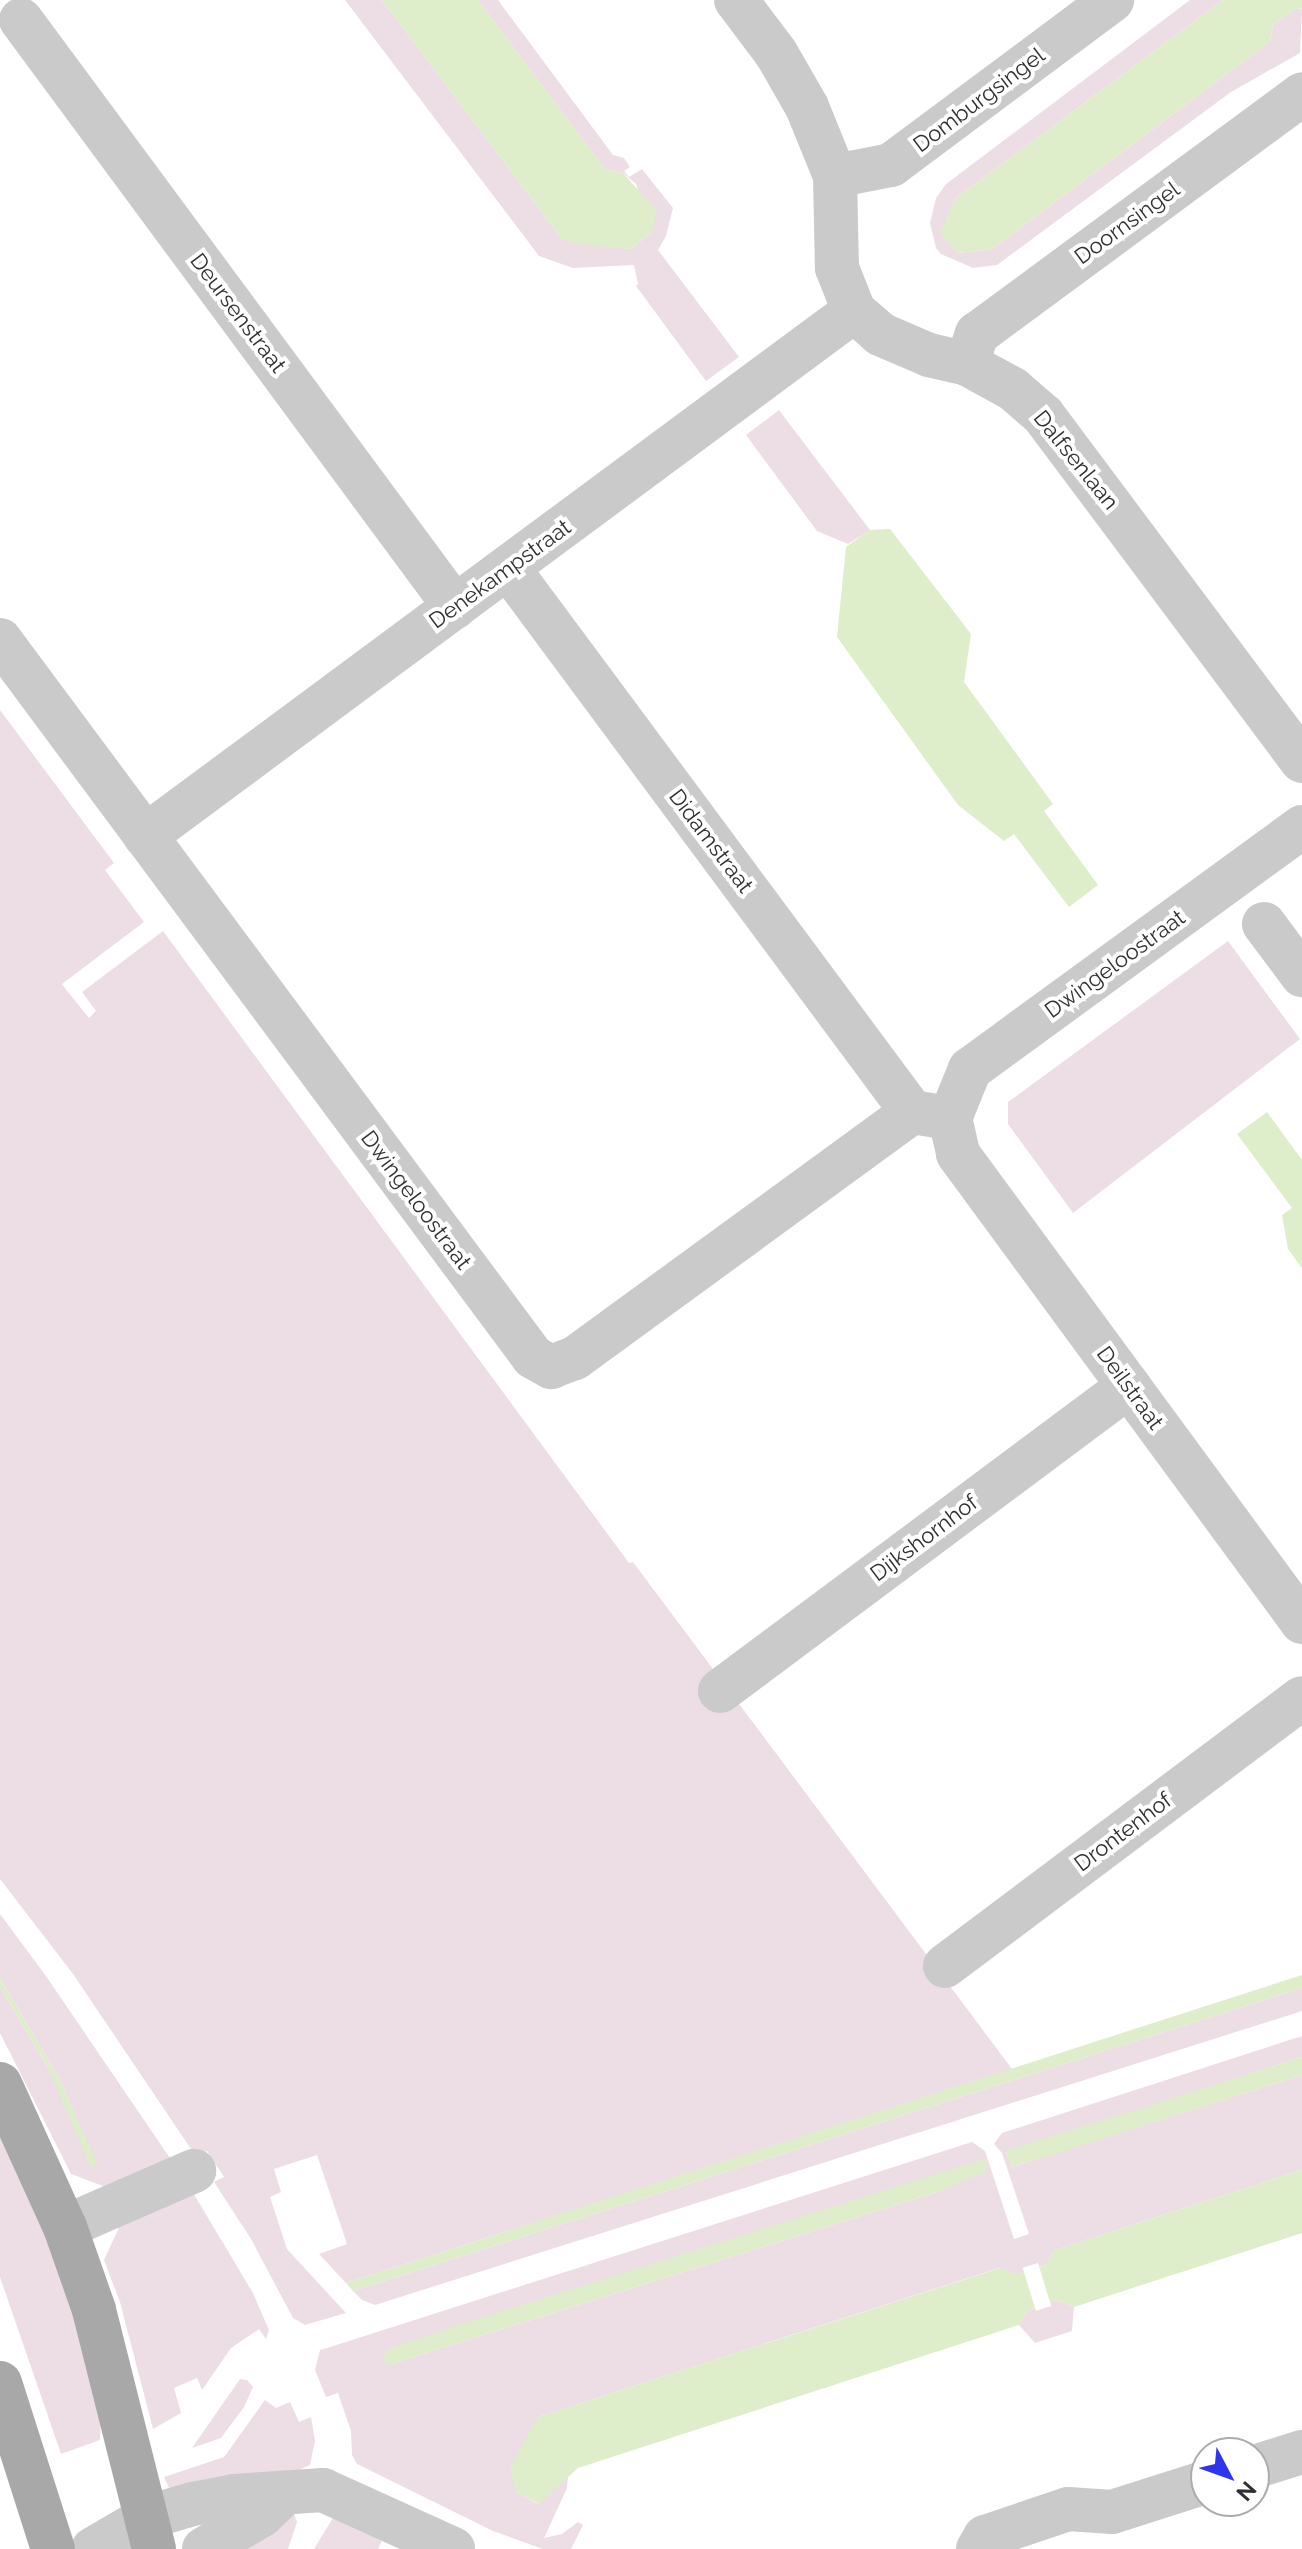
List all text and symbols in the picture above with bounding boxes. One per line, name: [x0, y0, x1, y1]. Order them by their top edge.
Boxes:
street label: Domburgsingel: [908, 42, 1050, 158]
street label: Doornsingel: [1069, 176, 1185, 270]
street label: Deursenstraat: [185, 248, 291, 378]
street label: Dalfsenlaan: [1028, 405, 1124, 515]
street label: Denekampstraat: [424, 514, 576, 634]
street label: Didamstraat: [663, 784, 759, 898]
street label: Dwingeloostraat: [1040, 904, 1190, 1024]
street label: Dwingeloostraat: [355, 1125, 477, 1275]
street label: Deilstraat: [1091, 1341, 1169, 1435]
street label: Dijkshornhof: [865, 1489, 983, 1587]
street label: Drontenhof: [1069, 1787, 1177, 1877]
north arrow: [1190, 2437, 1270, 2517]
text: N: [1231, 2477, 1262, 2506]

